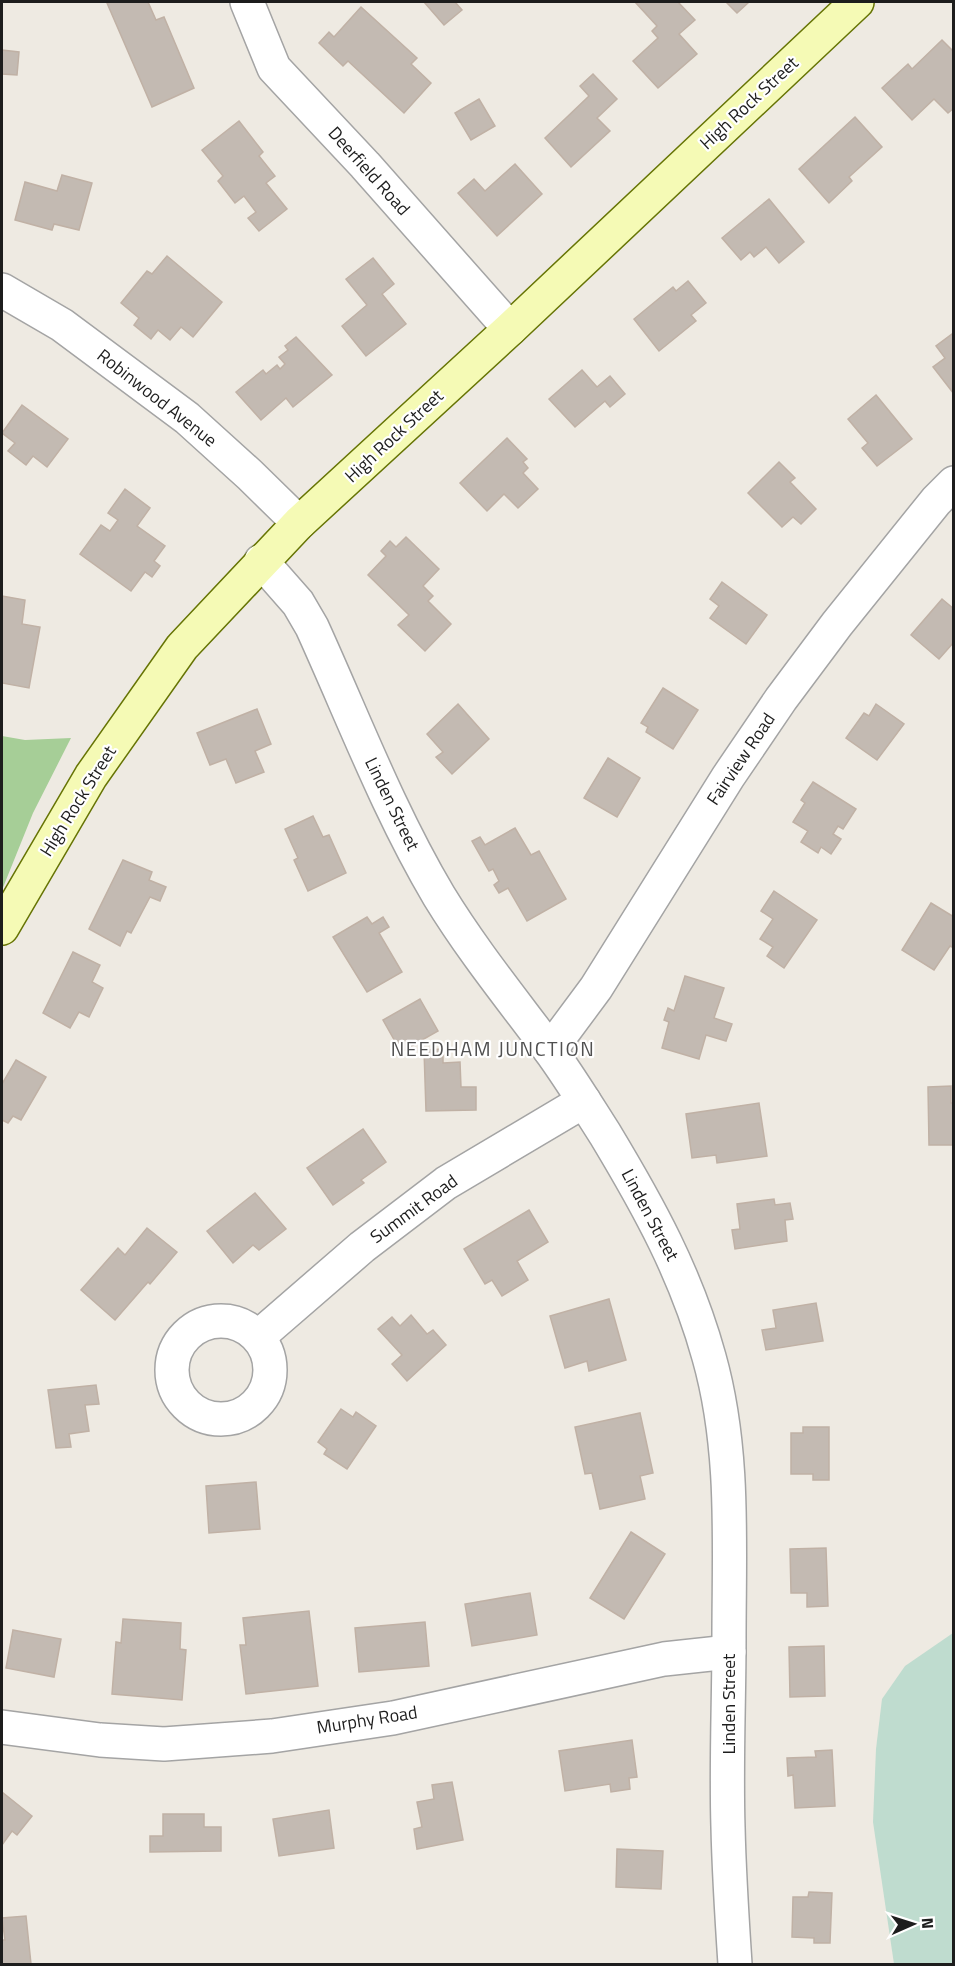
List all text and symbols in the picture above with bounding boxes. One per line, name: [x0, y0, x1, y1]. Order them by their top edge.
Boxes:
street label: High Rock Street: [693, 49, 805, 156]
street label: Deerfield Road: [322, 120, 417, 221]
street label: Robinwood Avenue: [92, 342, 223, 453]
street label: High Rock Street: [338, 382, 450, 489]
street label: Fairview Road: [700, 707, 782, 810]
street label: High Rock Street: [33, 739, 123, 861]
street label: Linden Street: [358, 753, 427, 856]
district label: NEEDHAM JUNCTION: [391, 1033, 595, 1064]
street label: Linden Street: [615, 1164, 686, 1266]
street label: Summit Road: [364, 1168, 463, 1250]
street label: Linden Street: [715, 1653, 742, 1754]
street label: Murphy Road: [315, 1698, 419, 1741]
north arrow: [883, 1894, 943, 1954]
text: N: [916, 1917, 940, 1929]

